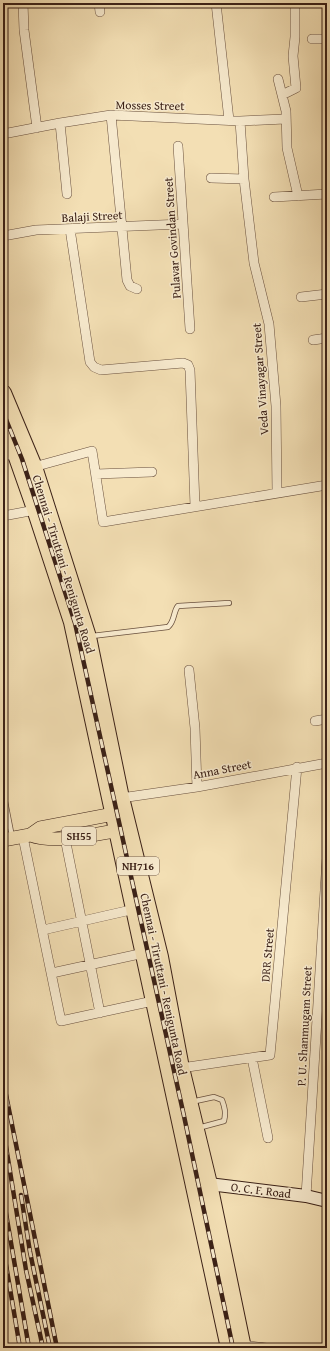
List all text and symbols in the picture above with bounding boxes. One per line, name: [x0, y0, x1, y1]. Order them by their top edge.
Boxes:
street label: Mosses Street: [115, 96, 185, 114]
street label: Pulavar Govindan Street: [159, 176, 185, 299]
street label: Balaji Street: [61, 206, 124, 226]
street label: Veda Vinayagar Street: [248, 322, 272, 436]
street label: Chennai - Tiruttani - Renigunta Road: [29, 473, 99, 656]
street label: Anna Street: [191, 755, 254, 783]
road number: SH55: [62, 827, 96, 845]
road number: NH716: [117, 857, 159, 875]
street label: Chennai - Tiruttani - Renigunta Road: [136, 892, 192, 1077]
street label: DRR Street: [256, 927, 278, 983]
street label: P. U. Shanmugam Street: [292, 965, 316, 1086]
street label: O. C. F. Road: [230, 1178, 293, 1202]

